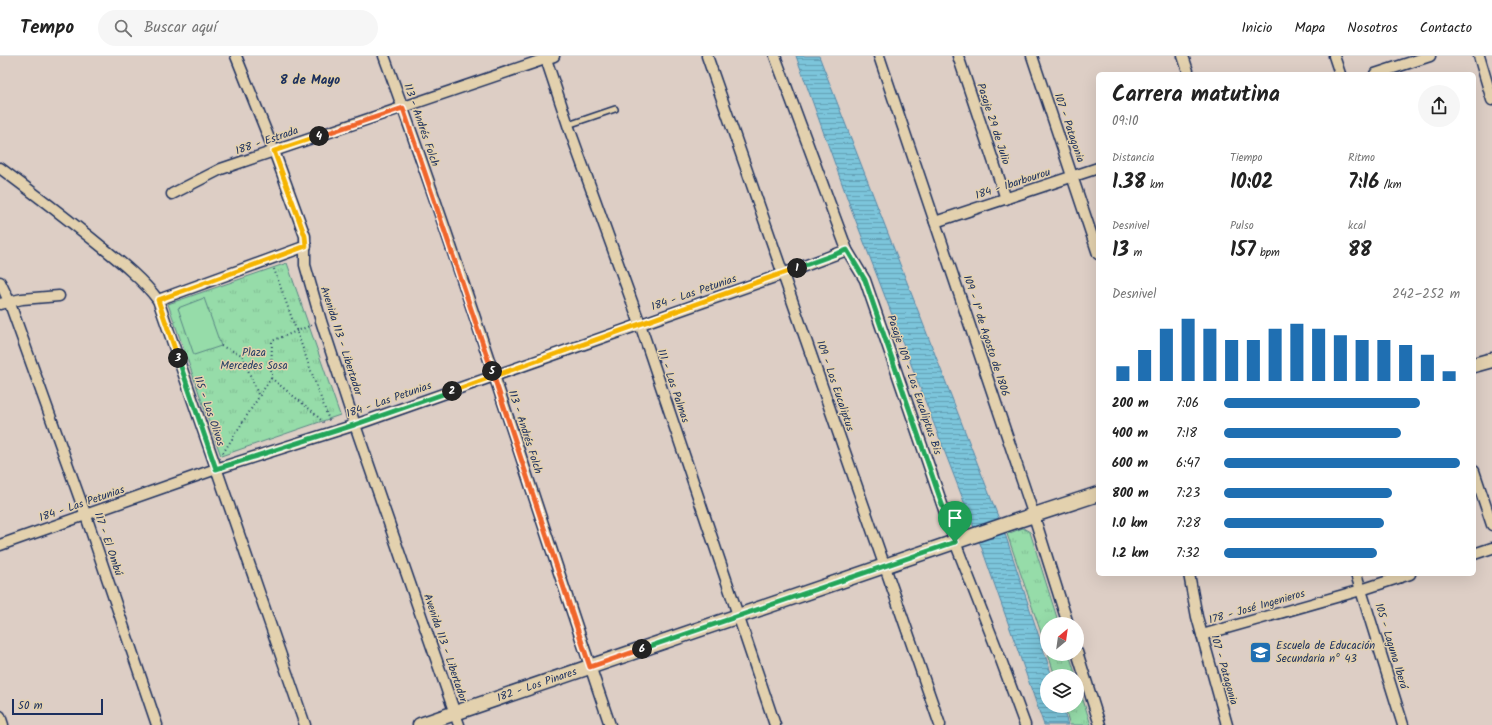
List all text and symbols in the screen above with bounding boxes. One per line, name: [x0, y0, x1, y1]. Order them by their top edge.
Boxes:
search box: [98, 10, 378, 46]
text: Tempo: [20, 13, 74, 43]
text: Buscar aquí: [144, 16, 217, 40]
icon: search: [112, 17, 134, 39]
text: Inicio: [1241, 17, 1272, 39]
text: Mapa: [1294, 17, 1325, 39]
text: Nosotros: [1347, 17, 1398, 39]
text: Contacto: [1420, 17, 1472, 39]
district label: 8 de Mayo: [280, 70, 340, 91]
text: Carrera matutina: [1112, 78, 1280, 113]
street label: 113 - Andrés Folch: [398, 81, 444, 169]
street label: Pasaje 29 de Julio: [971, 81, 1015, 167]
button: share: [1418, 85, 1460, 127]
street label: 107 - Patagonia: [1049, 91, 1089, 165]
text: 09:10: [1112, 111, 1139, 132]
street label: 188 - Estrada: [233, 122, 301, 160]
pin: 4: [309, 126, 329, 146]
text: 4: [316, 127, 322, 145]
text: Distancia: [1112, 149, 1154, 167]
text: Tiempo: [1230, 149, 1262, 167]
text: Ritmo: [1348, 149, 1375, 167]
street label: 184 - Ibarbourou: [973, 163, 1054, 205]
text: 1.38: [1112, 167, 1146, 199]
text: 10:02: [1230, 167, 1273, 199]
text: 7:16: [1348, 167, 1379, 199]
text: km: [1146, 176, 1164, 194]
text: /km: [1379, 176, 1401, 194]
text: Desnivel: [1112, 217, 1150, 235]
text: Pulso: [1230, 217, 1254, 235]
text: kcal: [1348, 217, 1366, 235]
text: 13: [1112, 235, 1129, 267]
text: 157: [1230, 235, 1256, 267]
text: 88: [1348, 235, 1372, 267]
text: m: [1129, 244, 1142, 262]
text: bpm: [1256, 244, 1280, 262]
pin: 1: [787, 258, 807, 278]
text: 1: [795, 259, 799, 277]
street label: 184 - Las Petunias: [649, 270, 739, 316]
street label: 109 - 1° de Agosto de 1806: [958, 273, 1014, 399]
street label: Avenida 113 - Libertador: [315, 284, 367, 399]
text: Desnivel: [1112, 284, 1156, 305]
text: 242–252 m: [1392, 284, 1460, 305]
street label: Pasaje 109 - Los Eucaliptus Bis: [882, 313, 946, 458]
street label: 109 - Los Eucaliptus: [811, 338, 859, 434]
park label: Plaza Mercedes Sosa: [220, 344, 288, 375]
street label: 111 - Las Palmas: [652, 347, 694, 426]
pin: 3: [168, 348, 188, 368]
text: 3: [175, 349, 181, 367]
pin: 5: [482, 361, 502, 381]
text: 5: [489, 362, 495, 380]
street label: 115 - Los Olivos: [189, 373, 230, 449]
street label: 184 - Las Petunias: [344, 377, 434, 423]
pin: 2: [442, 381, 462, 401]
text: 2: [449, 382, 455, 400]
street label: 113 - Andrés Folch: [503, 388, 547, 476]
text: 200 m: [1112, 393, 1149, 414]
text: 7:06: [1176, 393, 1199, 414]
text: 400 m: [1112, 423, 1148, 444]
text: 7:18: [1176, 423, 1197, 444]
text: 600 m: [1112, 453, 1148, 474]
text: 6:47: [1176, 453, 1200, 474]
street label: 184 - Las Petunias: [37, 481, 127, 527]
text: 800 m: [1112, 483, 1149, 504]
text: 7:23: [1176, 483, 1200, 504]
pin: [938, 501, 972, 542]
icon: arrive: [944, 507, 966, 529]
street label: 117 - El Ombú: [89, 510, 127, 579]
text: 1.0 km: [1112, 513, 1148, 534]
text: 7:28: [1176, 513, 1201, 534]
text: 1.2 km: [1112, 543, 1149, 564]
text: 7:32: [1176, 543, 1200, 564]
street label: 178 - José Ingenieros: [1207, 585, 1307, 629]
street label: Avenida 113 - Libertador: [418, 591, 472, 706]
street label: 105 - Laguna Iberá: [1369, 601, 1413, 693]
north arrow: [1040, 617, 1084, 661]
map controls: [1040, 617, 1084, 713]
street label: 107 - Patagonia: [1205, 633, 1243, 707]
place label: Escuela de Educación Secundaria nº 43: [1276, 637, 1375, 668]
pin: 6: [632, 639, 652, 659]
school or university icon: Escuela de Educación Secundaria nº 43: [1247, 639, 1273, 665]
text: 6: [639, 640, 645, 658]
street label: 182 - Los Pinares: [495, 663, 580, 707]
button: layers: [1040, 669, 1084, 713]
scale bar: [12, 697, 103, 716]
text: 50 m: [18, 697, 43, 715]

